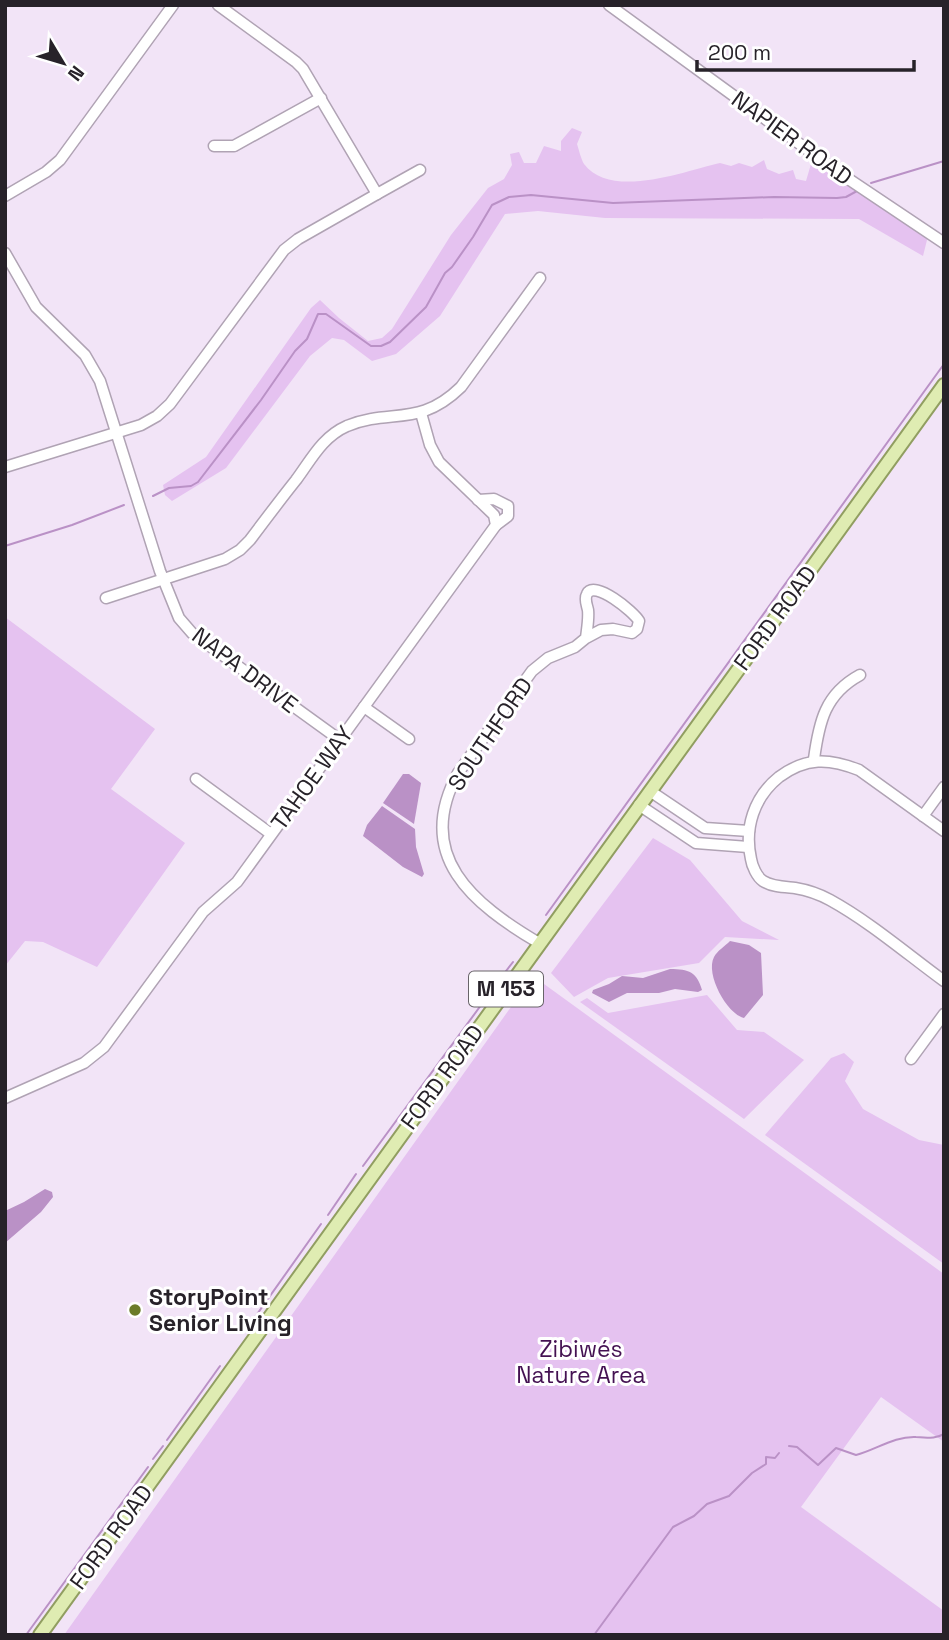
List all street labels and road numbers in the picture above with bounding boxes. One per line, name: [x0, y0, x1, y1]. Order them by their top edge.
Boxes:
street label: NAPIER ROAD: [726, 84, 858, 192]
street label: FORD ROAD: [727, 560, 823, 676]
street label: NAPA DRIVE: [186, 620, 304, 720]
street label: SOUTHFORD: [441, 671, 539, 797]
street label: TAHOE WAY: [264, 720, 360, 836]
road number: M 153: [469, 972, 543, 1006]
street label: FORD ROAD: [394, 1019, 490, 1135]
street label: FORD ROAD: [63, 1479, 159, 1595]

